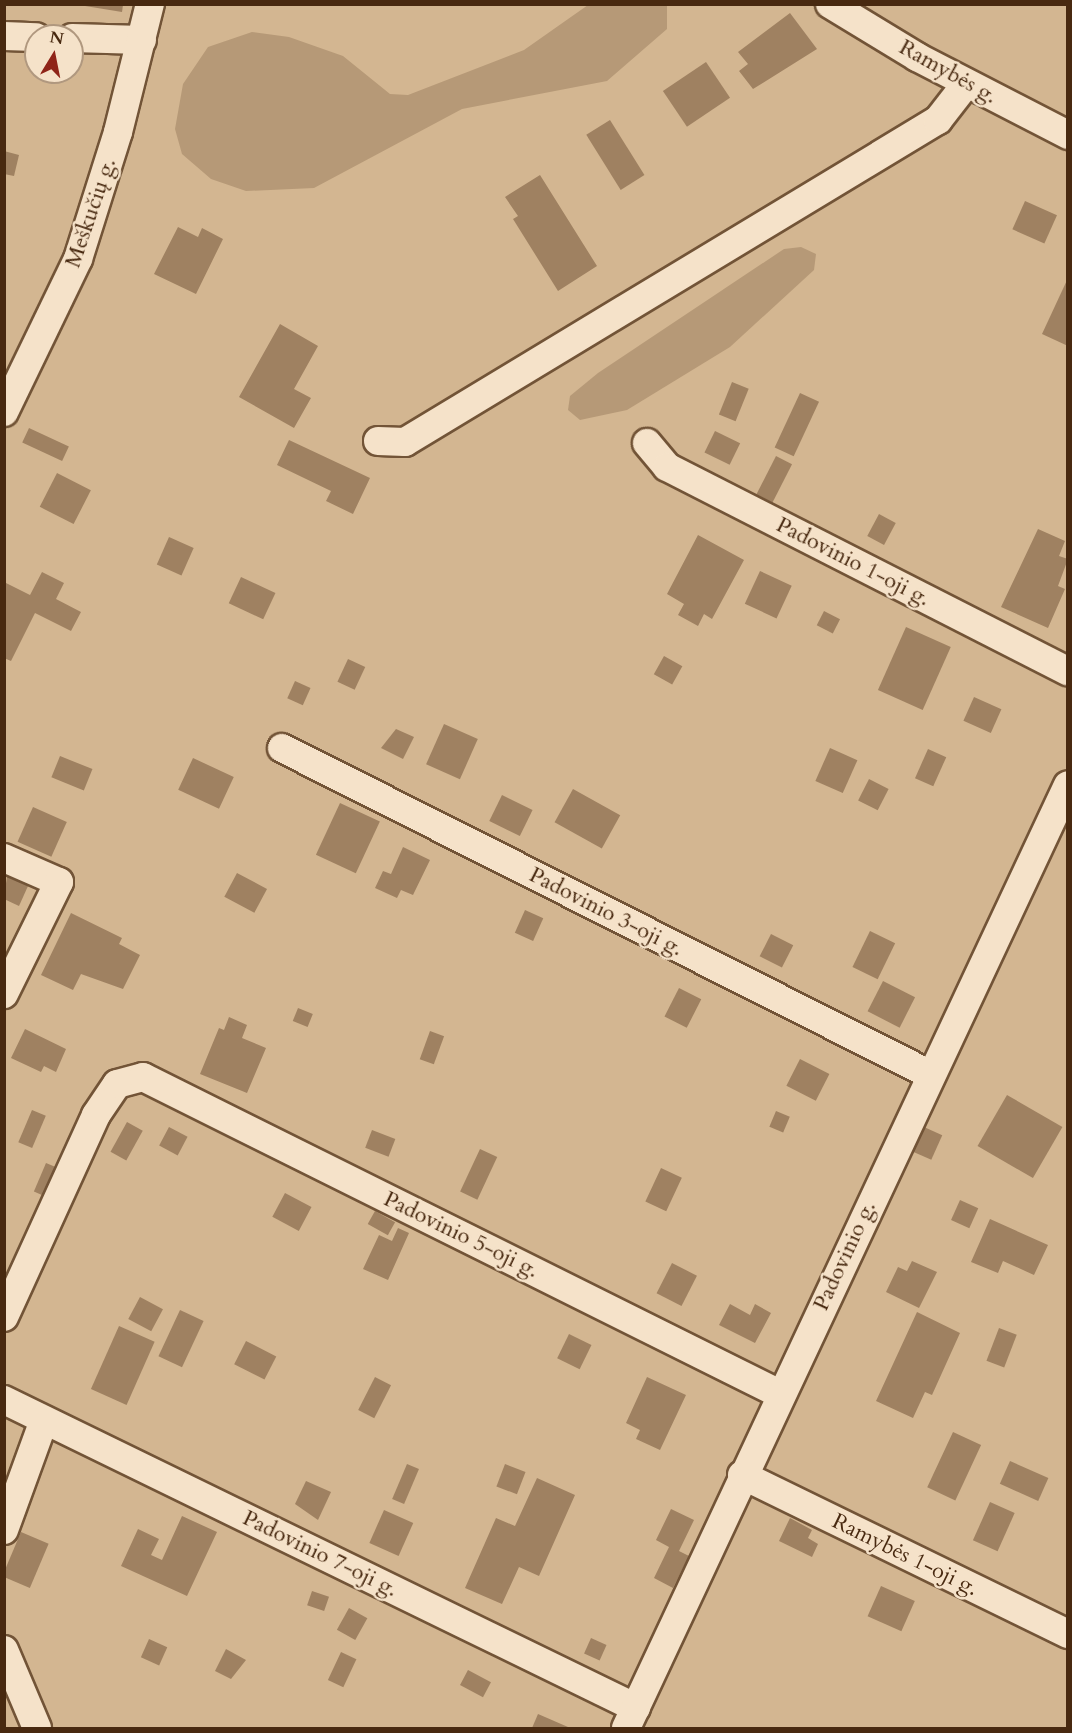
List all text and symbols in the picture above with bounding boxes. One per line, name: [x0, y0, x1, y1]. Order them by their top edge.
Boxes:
north arrow: [24, 24, 84, 84]
text: N: [48, 26, 66, 50]
street label: Ramybės g.: [894, 34, 1002, 110]
street label: Meškučių g.: [60, 155, 122, 271]
street label: Padovinio 1-oji g.: [772, 512, 934, 612]
street label: Padovinio 3-oji g.: [525, 862, 687, 962]
street label: Padovinio 5-oji g.: [379, 1186, 543, 1284]
street label: Padovinio g.: [808, 1197, 882, 1315]
street label: Padovinio 7-oji g.: [238, 1505, 402, 1603]
street label: Ramybės 1-oji g.: [828, 1508, 982, 1602]

